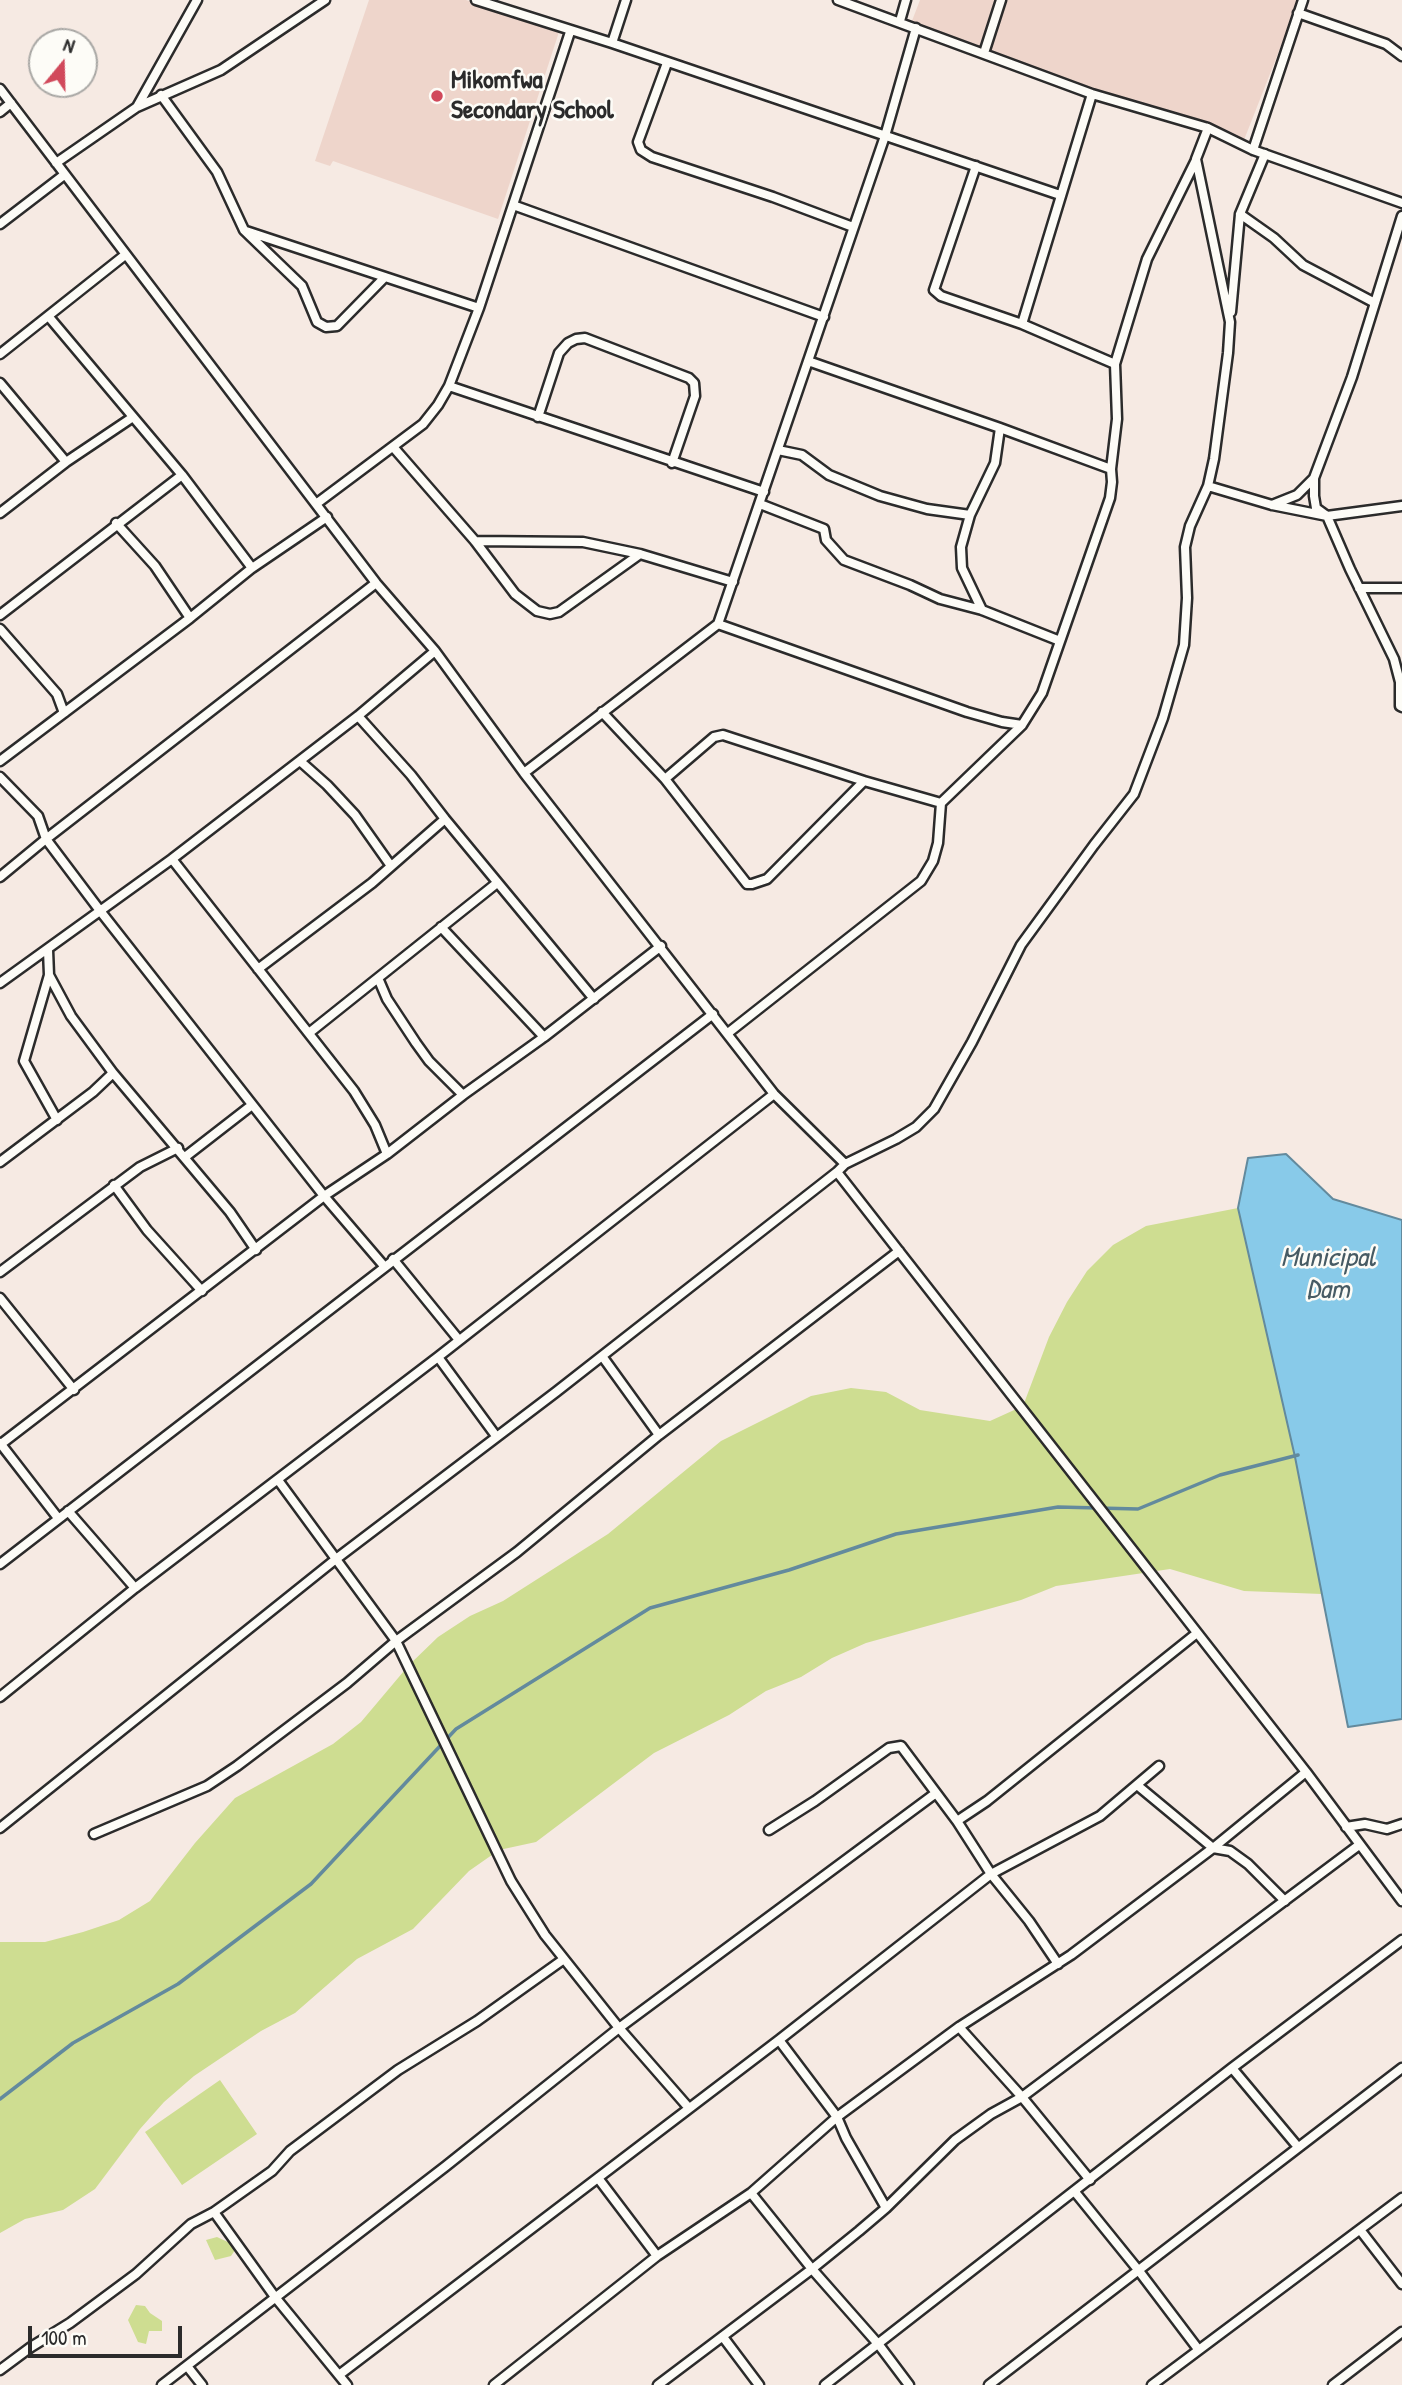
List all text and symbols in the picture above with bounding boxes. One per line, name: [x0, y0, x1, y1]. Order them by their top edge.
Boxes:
north arrow: [28, 28, 98, 98]
text: N: [60, 31, 78, 59]
place label: Mikomfwa Secondary School: [451, 65, 614, 126]
marker: Mikomfwa Secondary School: [429, 88, 445, 104]
water label: Municipal Dam: [1281, 1242, 1375, 1308]
scale bar: [32, 2312, 186, 2356]
text: 100 m: [41, 2323, 87, 2352]

